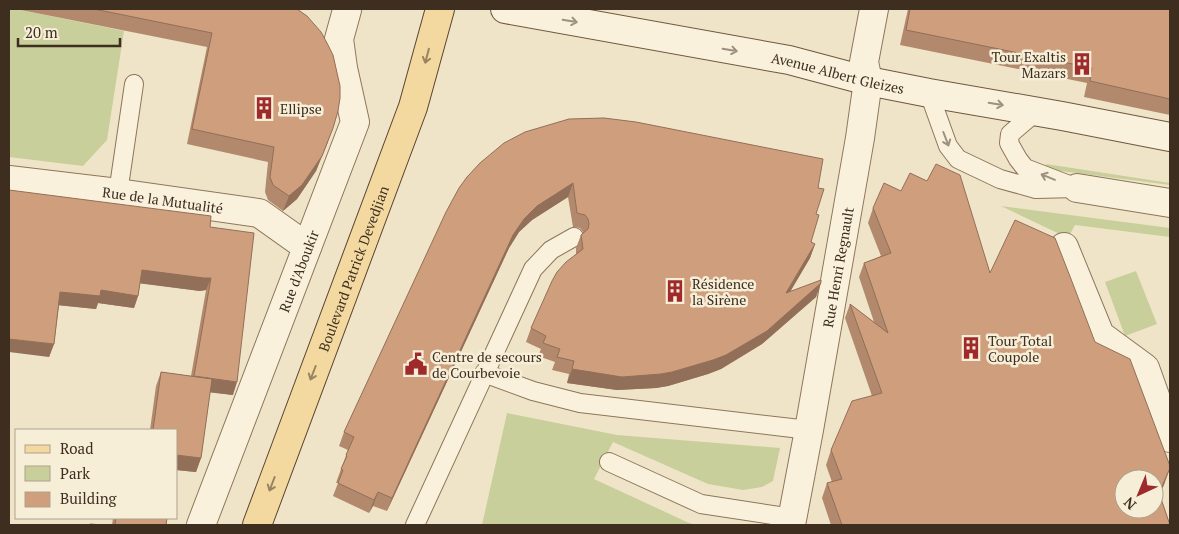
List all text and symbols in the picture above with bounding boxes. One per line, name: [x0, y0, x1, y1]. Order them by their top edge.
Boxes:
scale bar: [18, 15, 120, 47]
one-way arrow: [562, 16, 578, 26]
text: 20 m: [25, 22, 58, 42]
one-way arrow: [722, 45, 738, 55]
one-way arrow: [422, 47, 432, 63]
place label: Tour Exaltis Mazars: [991, 47, 1066, 82]
street label: Avenue Albert Gleizes: [770, 48, 906, 97]
building icon: Tour Exaltis Mazars: [1069, 51, 1095, 77]
building icon: Ellipse: [251, 95, 277, 121]
place label: Ellipse: [280, 99, 322, 118]
one-way arrow: [988, 100, 1004, 110]
one-way arrow: [942, 131, 951, 146]
one-way arrow: [1041, 172, 1056, 181]
street label: Rue de la Mutualité: [101, 182, 224, 217]
street label: Boulevard Patrick Devedjian: [313, 182, 393, 354]
street label: Rue Henri Regnault: [818, 205, 857, 329]
street label: Rue d'Aboukir: [274, 227, 323, 315]
place label: Résidence la Sirène: [692, 274, 754, 309]
building icon: Résidence la Sirène: [662, 278, 688, 304]
place label: Tour Total Coupole: [988, 331, 1052, 366]
building icon: Tour Total Coupole: [958, 335, 984, 361]
place label: Centre de secours de Courbevoie: [432, 347, 542, 382]
public building icon: Centre de secours de Courbevoie: [403, 351, 429, 377]
one-way arrow: [308, 365, 317, 381]
legend: [15, 429, 178, 519]
text: Road: [60, 438, 93, 458]
text: Park: [60, 463, 90, 483]
north arrow: [1114, 469, 1164, 519]
one-way arrow: [267, 476, 276, 491]
text: Building: [60, 488, 118, 508]
text: N: [1119, 493, 1140, 514]

